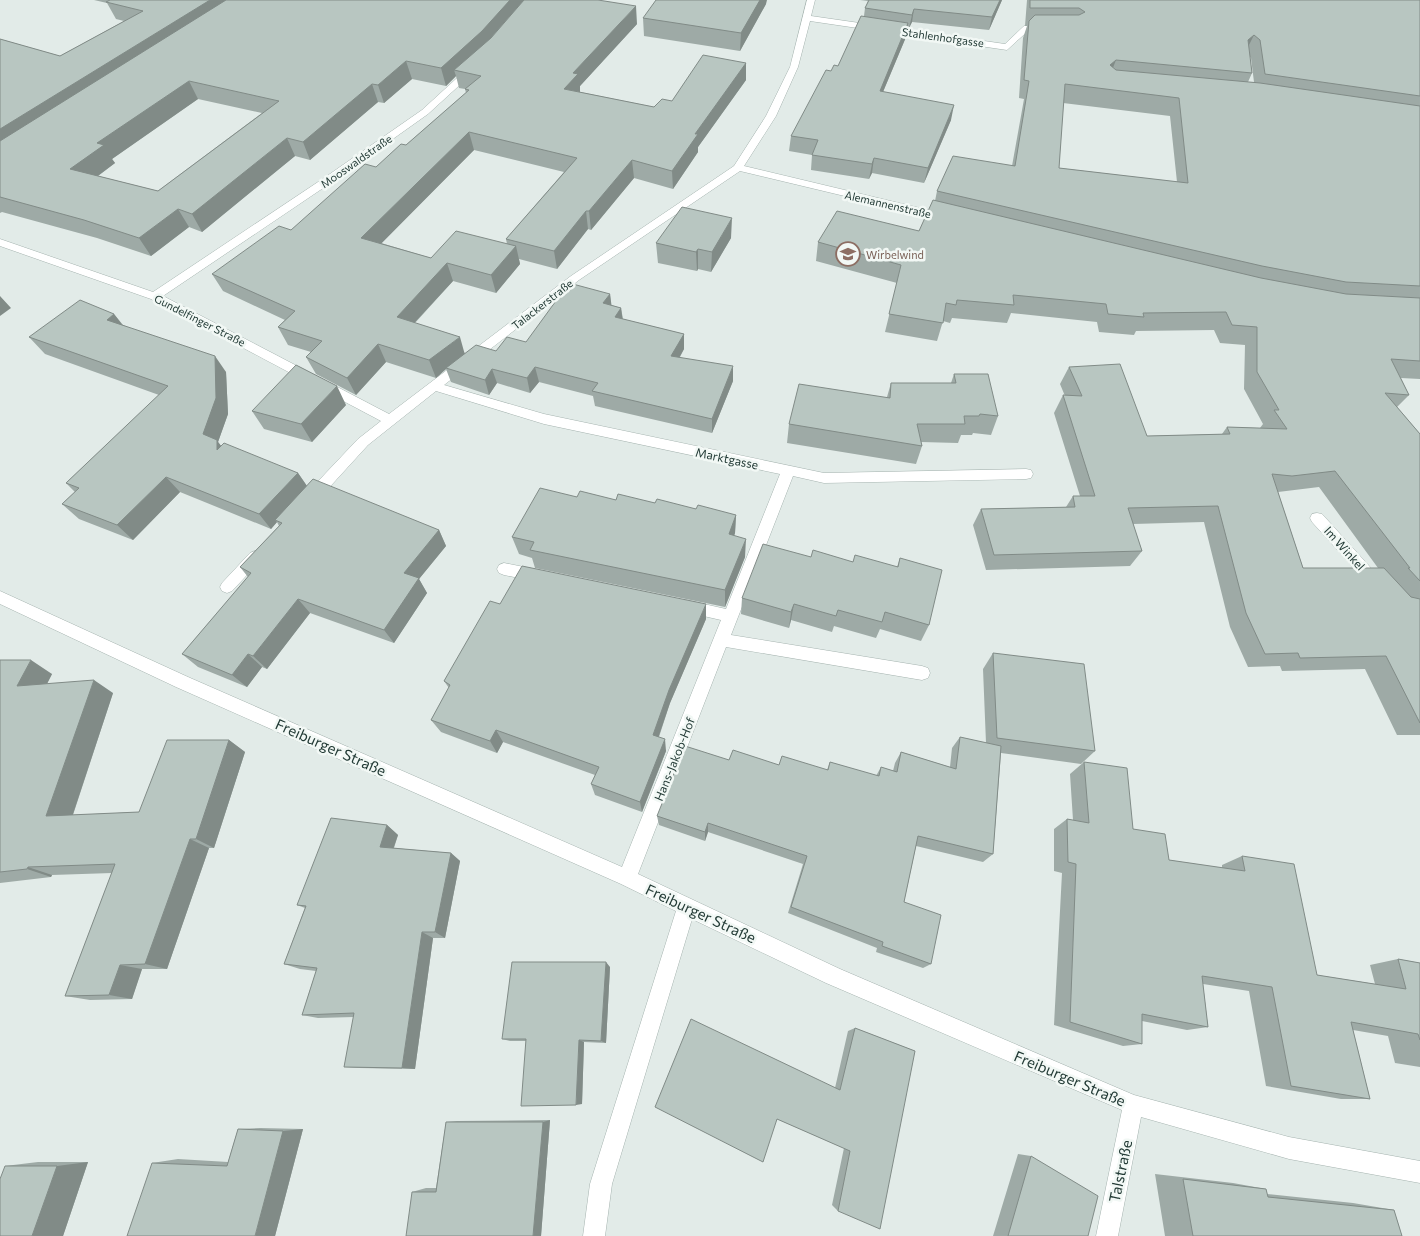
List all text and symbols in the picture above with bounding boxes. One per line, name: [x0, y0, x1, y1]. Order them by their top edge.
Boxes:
street label: Stahlenhofgasse: [901, 25, 985, 49]
street label: Mooswaldstraße: [318, 131, 394, 190]
street label: Alemannenstraße: [844, 188, 933, 220]
school or university icon: Wirbelwind: [835, 241, 861, 267]
place label: Wirbelwind: [866, 248, 924, 261]
street label: Talackerstraße: [509, 276, 575, 332]
street label: Gundelfinger Straße: [152, 291, 248, 349]
street label: Marktgasse: [694, 445, 760, 471]
street label: Im Winkel: [1322, 523, 1368, 573]
street label: Freiburger Straße: [273, 715, 389, 780]
street label: Hans-Jakob-Hof: [651, 715, 698, 803]
street label: Freiburger Straße: [643, 880, 759, 946]
street label: Freiburger Straße: [1012, 1046, 1129, 1110]
street label: Talstraße: [1105, 1138, 1135, 1204]

